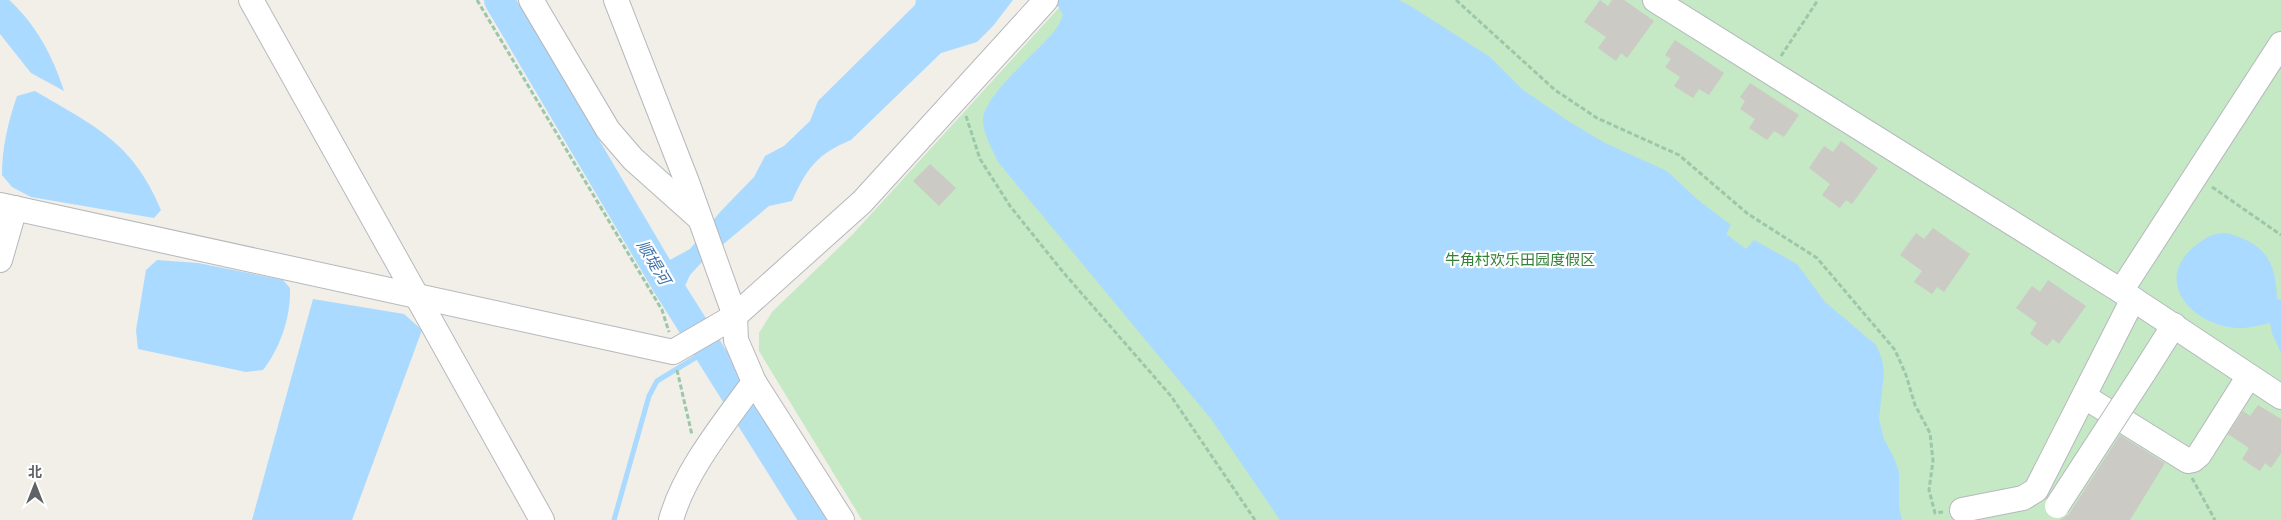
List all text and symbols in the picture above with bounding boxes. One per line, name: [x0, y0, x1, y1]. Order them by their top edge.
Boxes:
water label: 顺堤河: [633, 236, 676, 290]
park label: 牛角村欢乐田园度假区: [1445, 250, 1595, 269]
north arrow: [10, 460, 60, 510]
text: 北: [28, 463, 42, 481]

